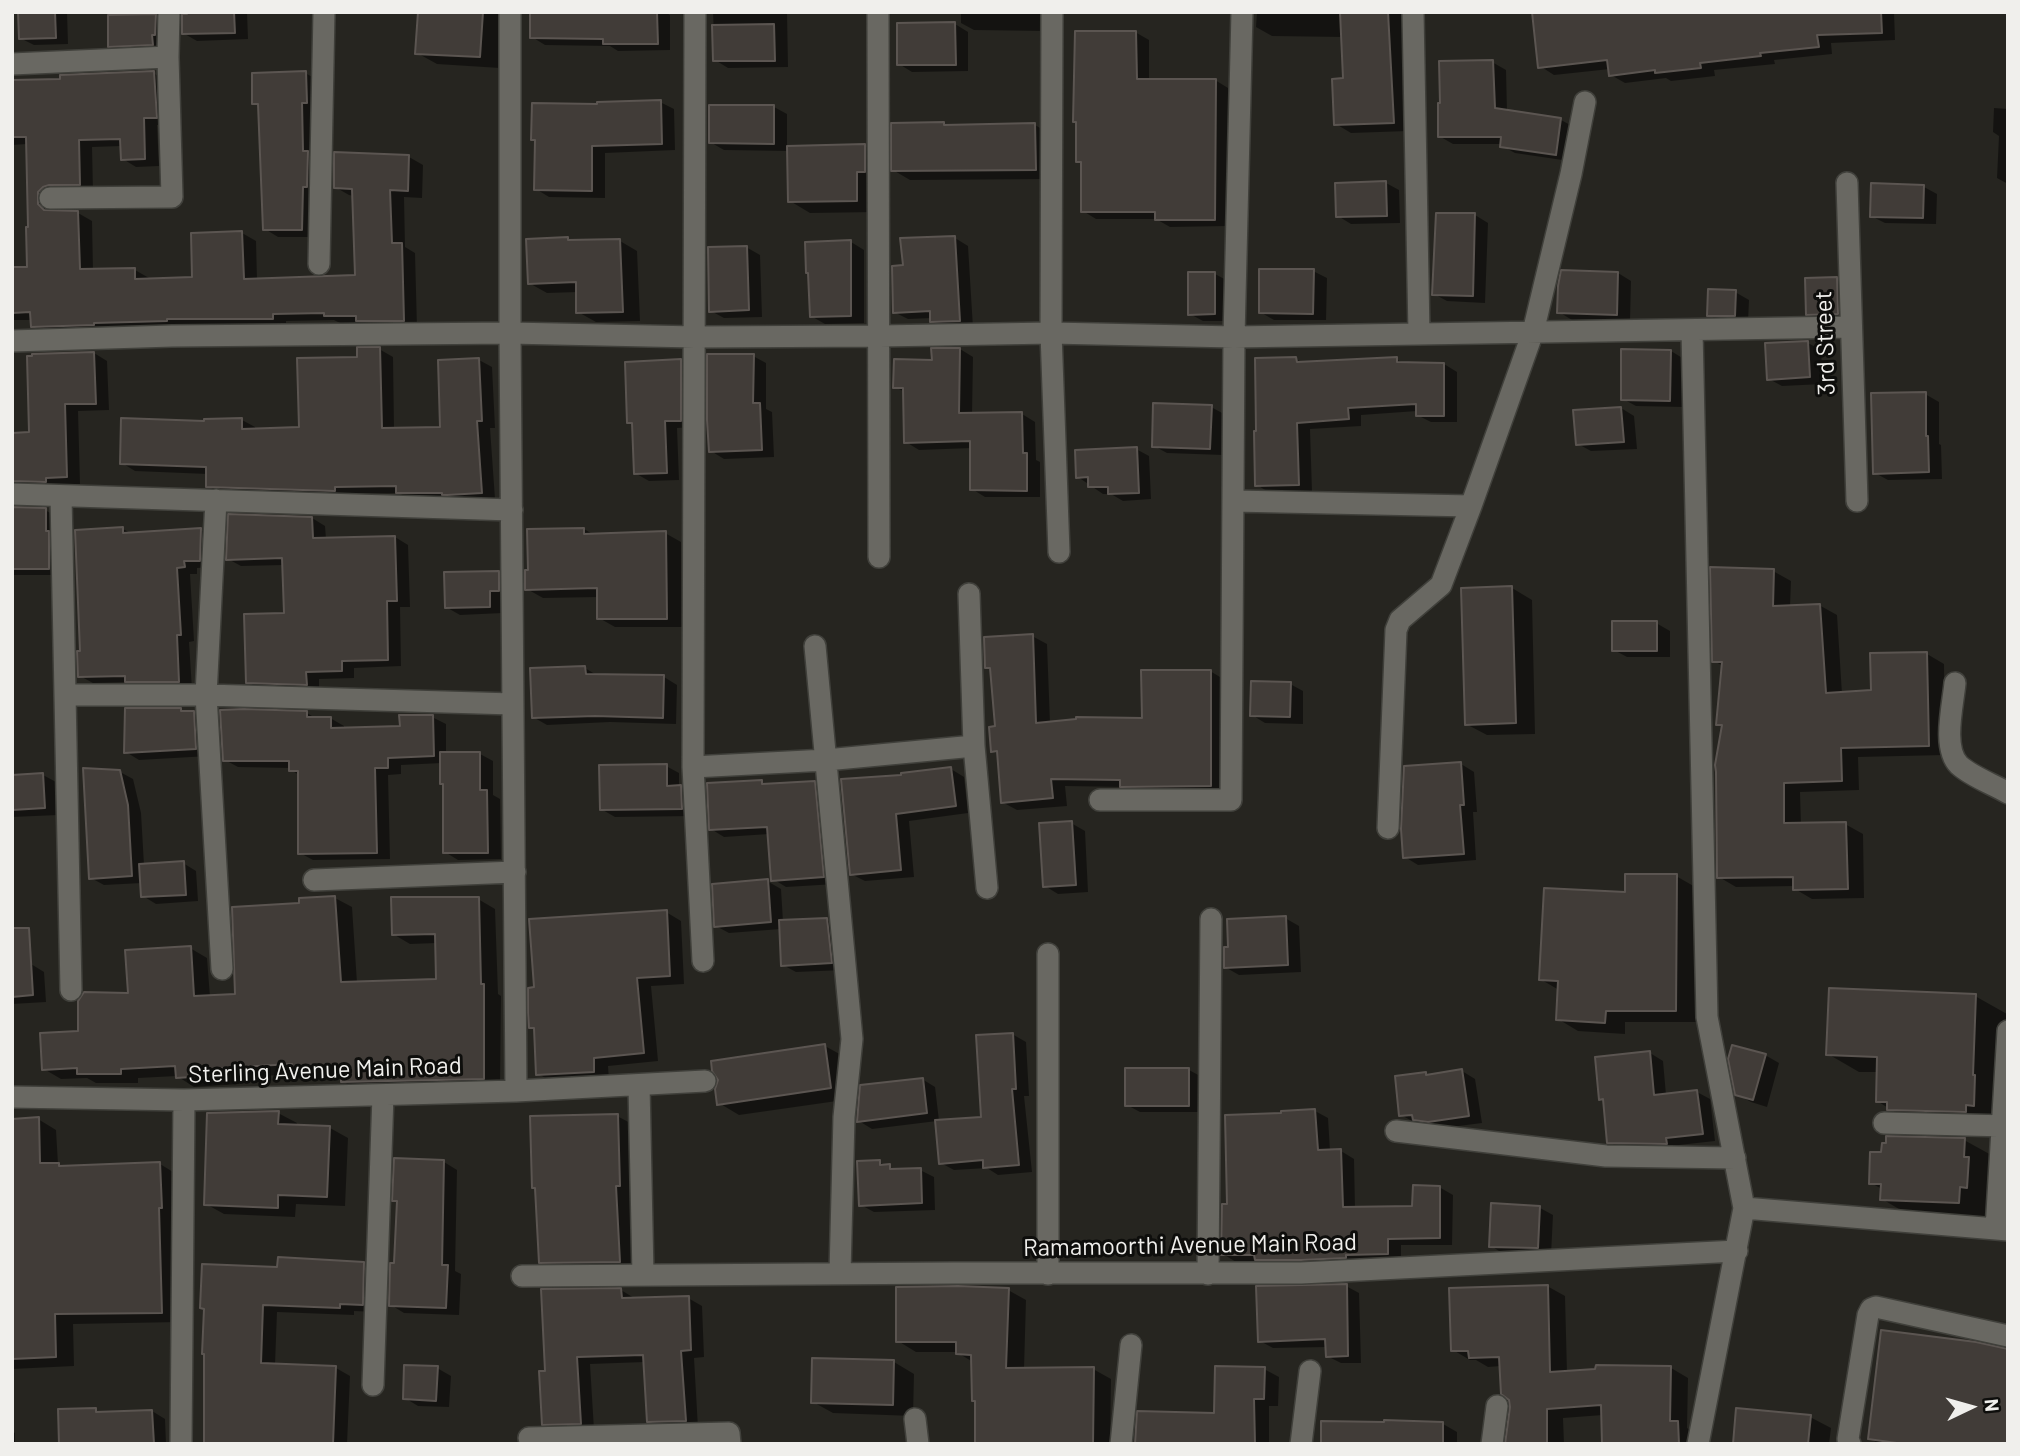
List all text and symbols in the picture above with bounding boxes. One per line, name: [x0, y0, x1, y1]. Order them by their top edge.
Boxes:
street label: 3rd Street: [1809, 290, 1841, 396]
street label: Sterling Avenue Main Road: [188, 1051, 462, 1089]
street label: Ramamoorthi Avenue Main Road: [1023, 1228, 1357, 1262]
north arrow: [1936, 1372, 2006, 1442]
text: N: [1980, 1398, 2004, 1412]

